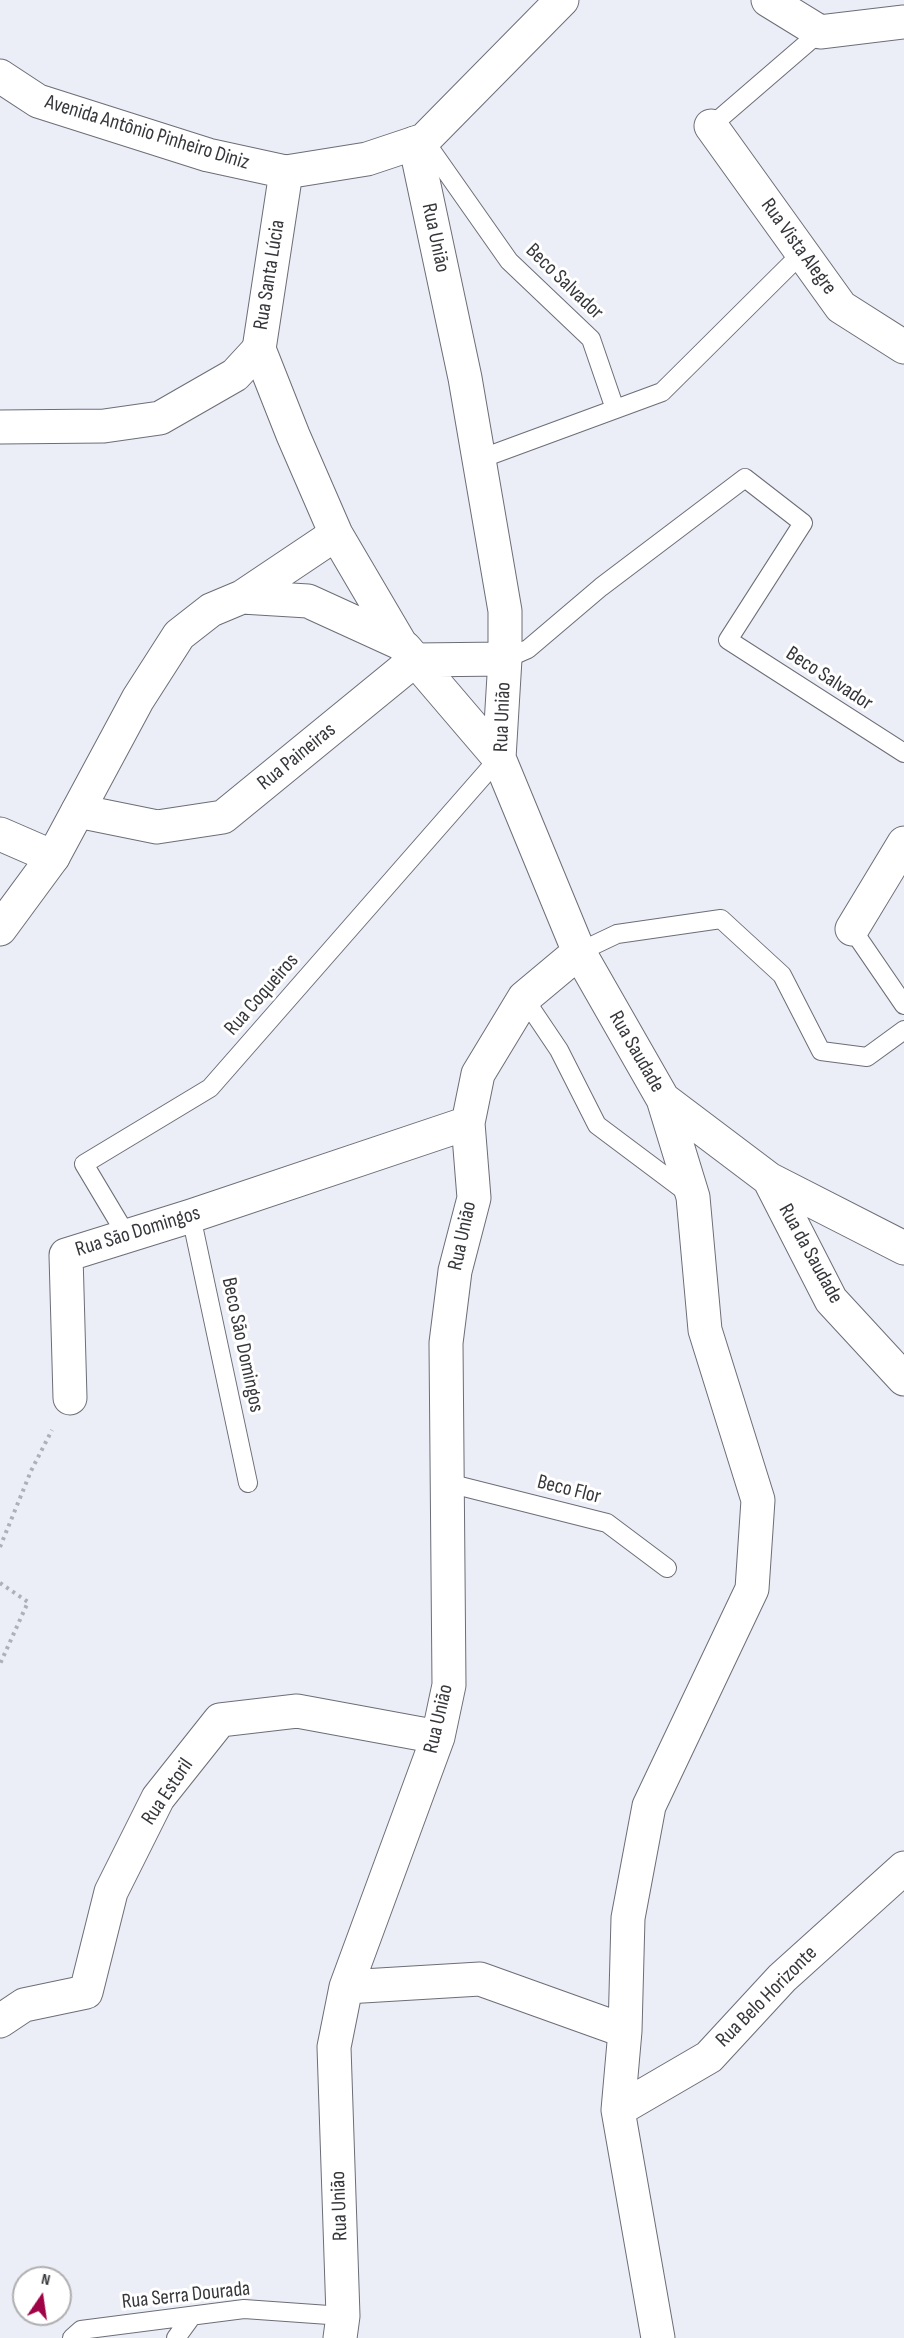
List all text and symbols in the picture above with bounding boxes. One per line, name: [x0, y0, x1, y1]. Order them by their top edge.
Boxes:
street label: Avenida Antônio Pinheiro Diniz: [42, 90, 252, 176]
street label: Rua Vista Alegre: [755, 194, 841, 300]
street label: Rua União: [415, 201, 455, 275]
street label: Rua Santa Lúcia: [249, 218, 291, 332]
street label: Beco Salvador: [520, 239, 608, 325]
street label: Beco Salvador: [781, 642, 877, 716]
street label: Rua União: [489, 682, 517, 752]
street label: Rua Paineiras: [253, 718, 341, 796]
street label: Rua Coqueiros: [220, 949, 304, 1041]
street label: Rua Saudade: [603, 1007, 669, 1097]
street label: Rua União: [443, 1199, 483, 1273]
street label: Rua da Saudade: [772, 1200, 848, 1308]
street label: Rua São Domingos: [73, 1201, 203, 1263]
street label: Beco São Domingos: [215, 1275, 269, 1415]
street label: Beco Flor: [535, 1470, 603, 1510]
street label: Rua União: [419, 1682, 459, 1756]
street label: Rua Estoril: [137, 1754, 199, 1830]
street label: Rua Belo Horizonte: [711, 1941, 823, 2053]
street label: Rua União: [326, 2171, 354, 2241]
north arrow: [12, 2266, 72, 2326]
text: N: [39, 2270, 52, 2290]
street label: Rua Serra Dourada: [121, 2277, 251, 2315]

